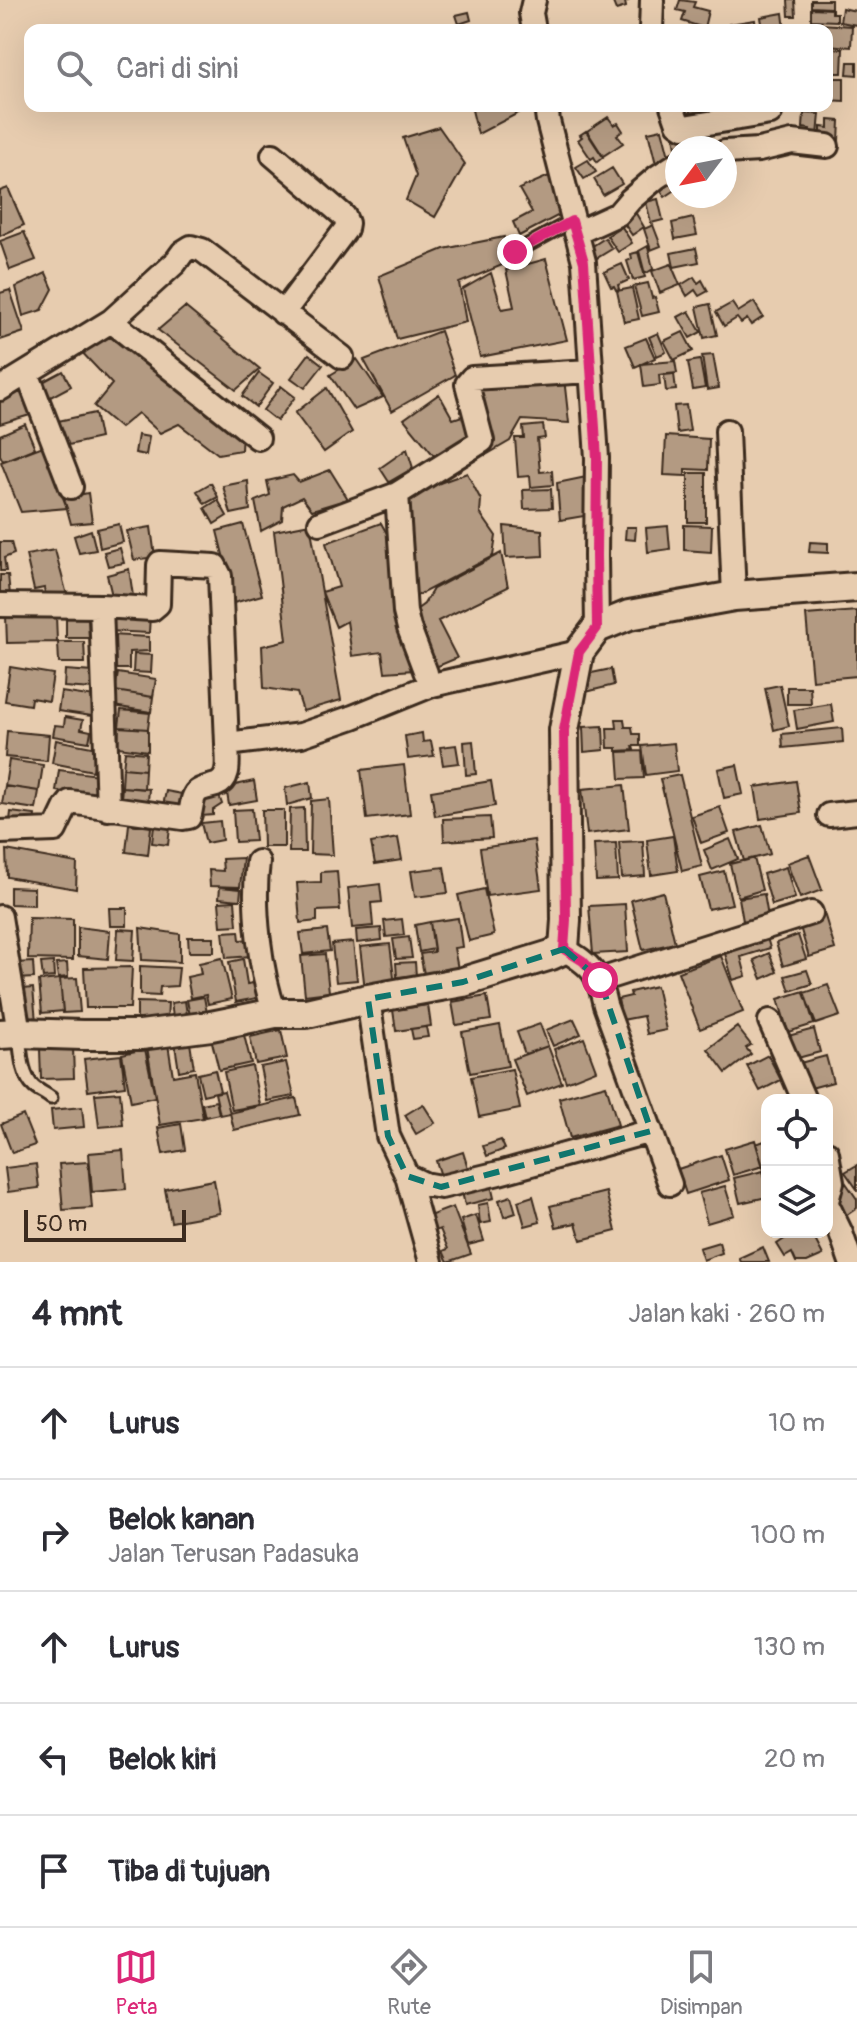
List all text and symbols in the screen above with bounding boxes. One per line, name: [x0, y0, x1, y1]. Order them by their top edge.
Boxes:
search box: [24, 24, 833, 112]
icon: search: [52, 46, 96, 90]
text: Cari di sini: [116, 50, 238, 87]
north arrow: [665, 136, 737, 208]
route end: [497, 234, 533, 270]
route start: [582, 962, 618, 998]
map controls: [761, 1094, 833, 1238]
button: locate: [761, 1094, 833, 1166]
button: layers: [761, 1166, 833, 1238]
scale bar: [24, 1206, 186, 1242]
text: 50 m: [36, 1210, 87, 1238]
text: 4 mnt: [32, 1293, 122, 1336]
text: Jalan kaki · 260 m: [628, 1298, 825, 1330]
icon: ahead: [32, 1401, 76, 1445]
text: Lurus: [108, 1405, 179, 1442]
text: 10 m: [768, 1407, 825, 1439]
text: Belok kanan: [108, 1501, 255, 1538]
icon: right: [32, 1513, 76, 1557]
text: 100 m: [751, 1519, 825, 1551]
text: Jalan Terusan Padasuka: [108, 1538, 359, 1570]
icon: ahead: [32, 1625, 76, 1669]
text: Lurus: [108, 1629, 179, 1666]
text: 130 m: [754, 1631, 825, 1663]
icon: left: [32, 1737, 76, 1781]
text: Belok kiri: [108, 1741, 216, 1778]
text: 20 m: [764, 1743, 825, 1775]
icon: arrive: [32, 1849, 76, 1893]
text: Tiba di tujuan: [108, 1853, 270, 1890]
tab: Peta: [114, 1945, 158, 2021]
tab: Rute: [387, 1945, 431, 2021]
tab: Disimpan: [660, 1945, 743, 2021]

